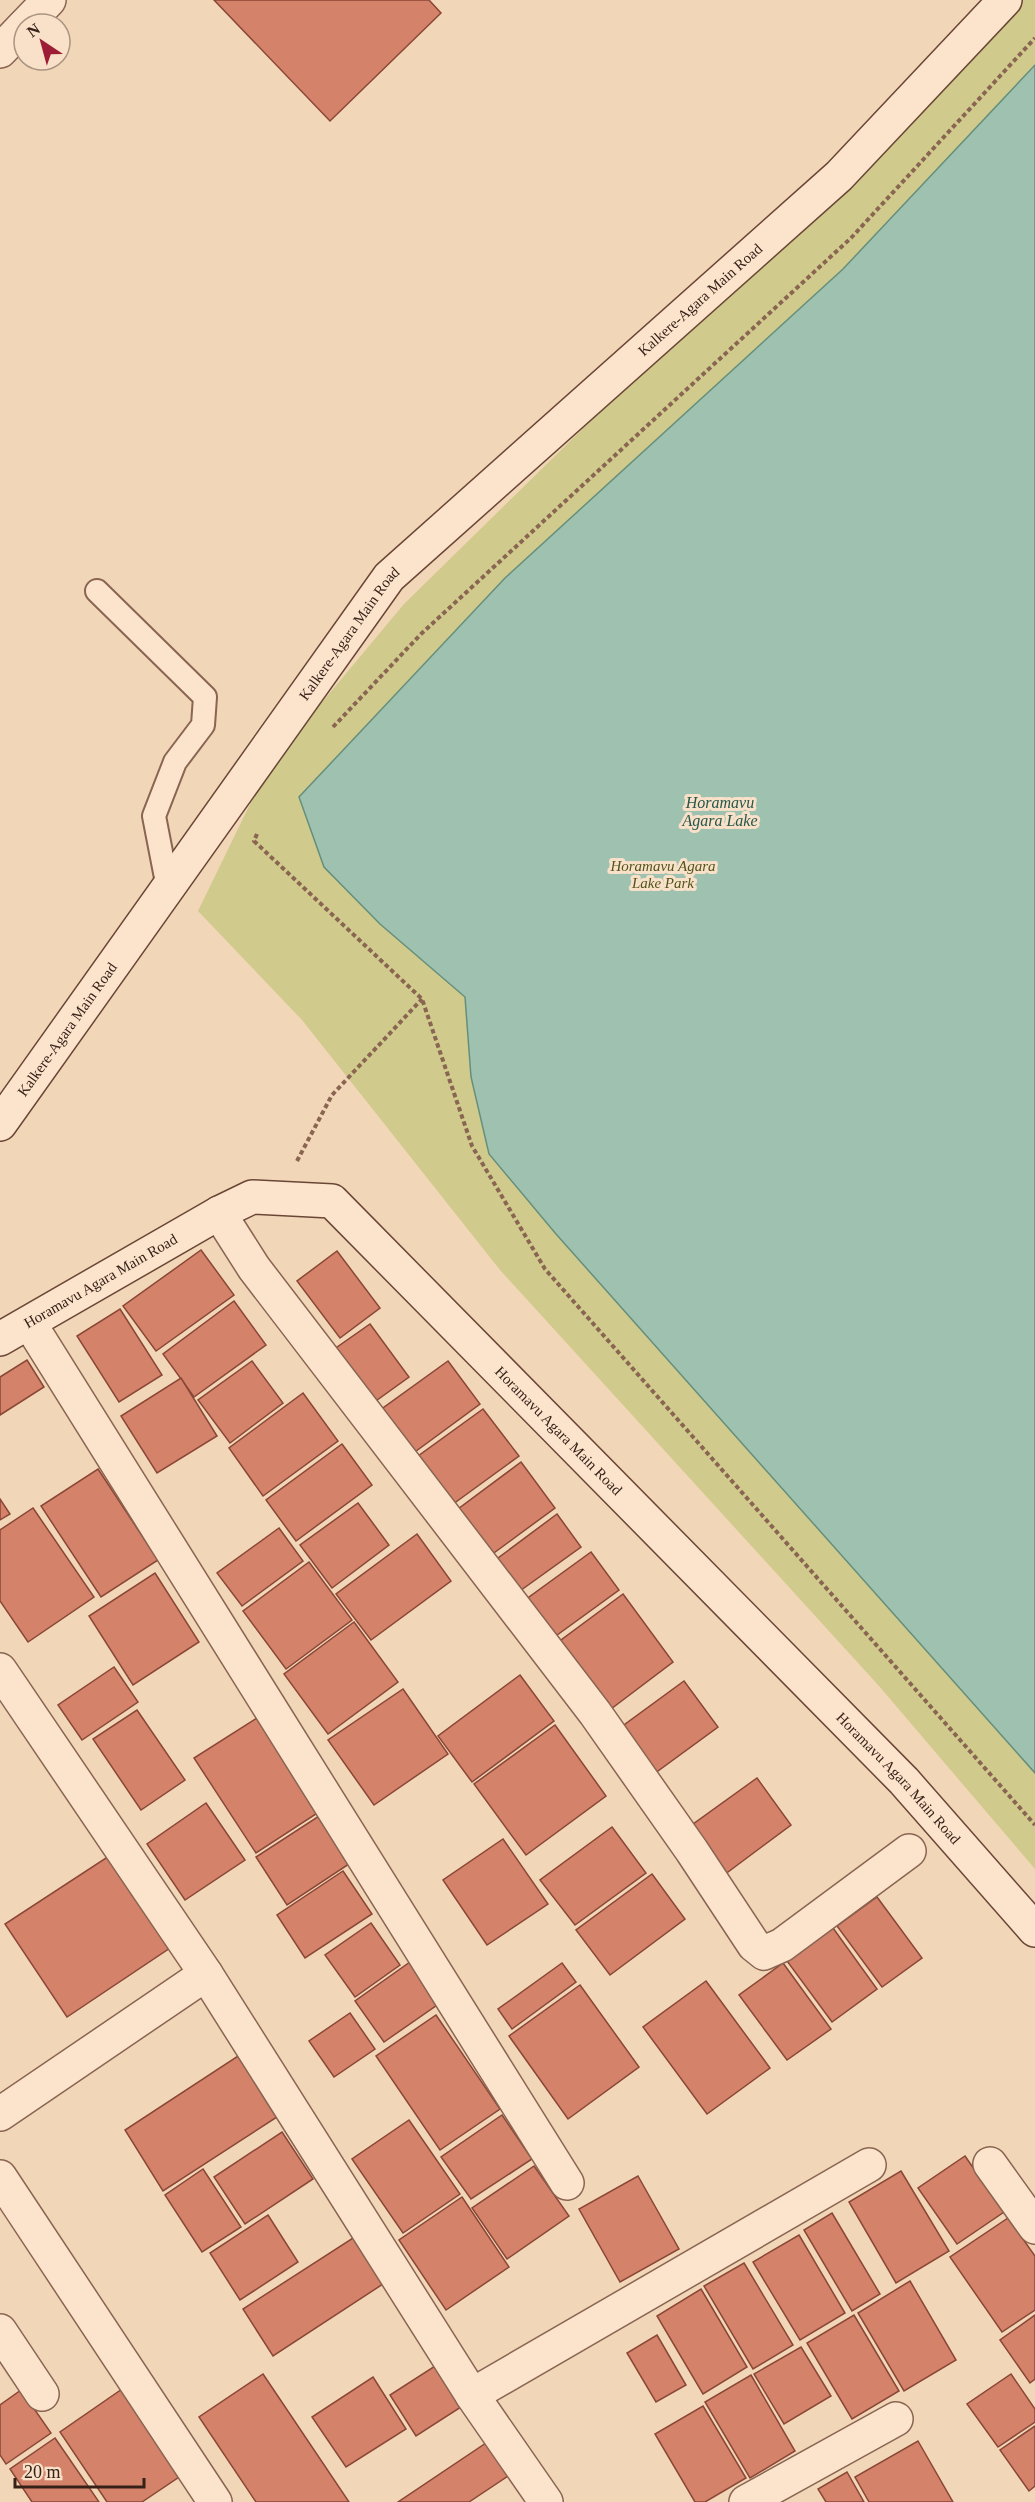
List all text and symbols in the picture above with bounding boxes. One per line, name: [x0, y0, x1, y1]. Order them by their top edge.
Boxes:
north arrow: [12, 12, 72, 72]
text: N: [24, 20, 44, 41]
street label: Kalkere-Agara Main Road: [635, 240, 766, 359]
street label: Kalkere-Agara Main Road: [296, 563, 403, 703]
water label: Horamavu Agara Lake: [681, 794, 758, 830]
park label: Horamavu Agara Lake Park: [609, 858, 716, 891]
street label: Kalkere-Agara Main Road: [14, 959, 120, 1099]
street label: Horamavu Agara Main Road: [21, 1231, 180, 1331]
street label: Horamavu Agara Main Road: [492, 1363, 626, 1499]
street label: Horamavu Agara Main Road: [833, 1709, 964, 1847]
scale bar: [15, 2451, 144, 2489]
text: 20 m: [24, 2462, 61, 2482]

